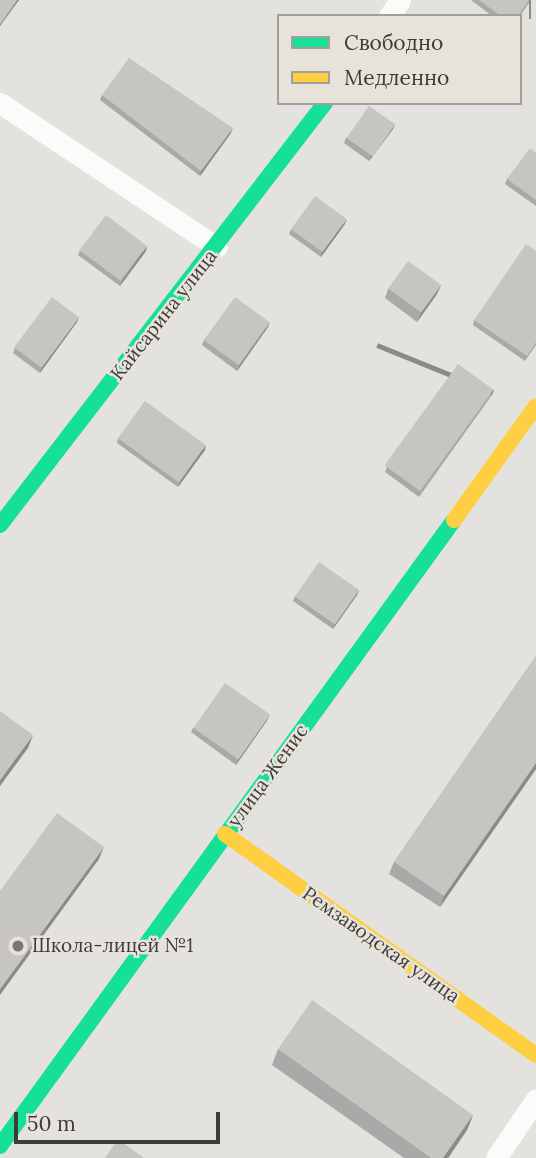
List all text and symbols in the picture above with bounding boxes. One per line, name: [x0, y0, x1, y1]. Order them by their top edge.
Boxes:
legend: [277, 14, 522, 105]
text: Свободно: [344, 29, 443, 56]
text: Медленно: [344, 64, 449, 91]
street label: Кайсарина улица: [106, 245, 222, 385]
street label: улица Женис: [223, 720, 313, 832]
street label: Ремзаводская улица: [298, 882, 464, 1008]
place label: Школа-лицей №1: [32, 935, 193, 957]
marker: Школа-лицей №1: [10, 938, 26, 954]
scale bar: [18, 1098, 224, 1142]
text: 50 m: [27, 1110, 76, 1137]

